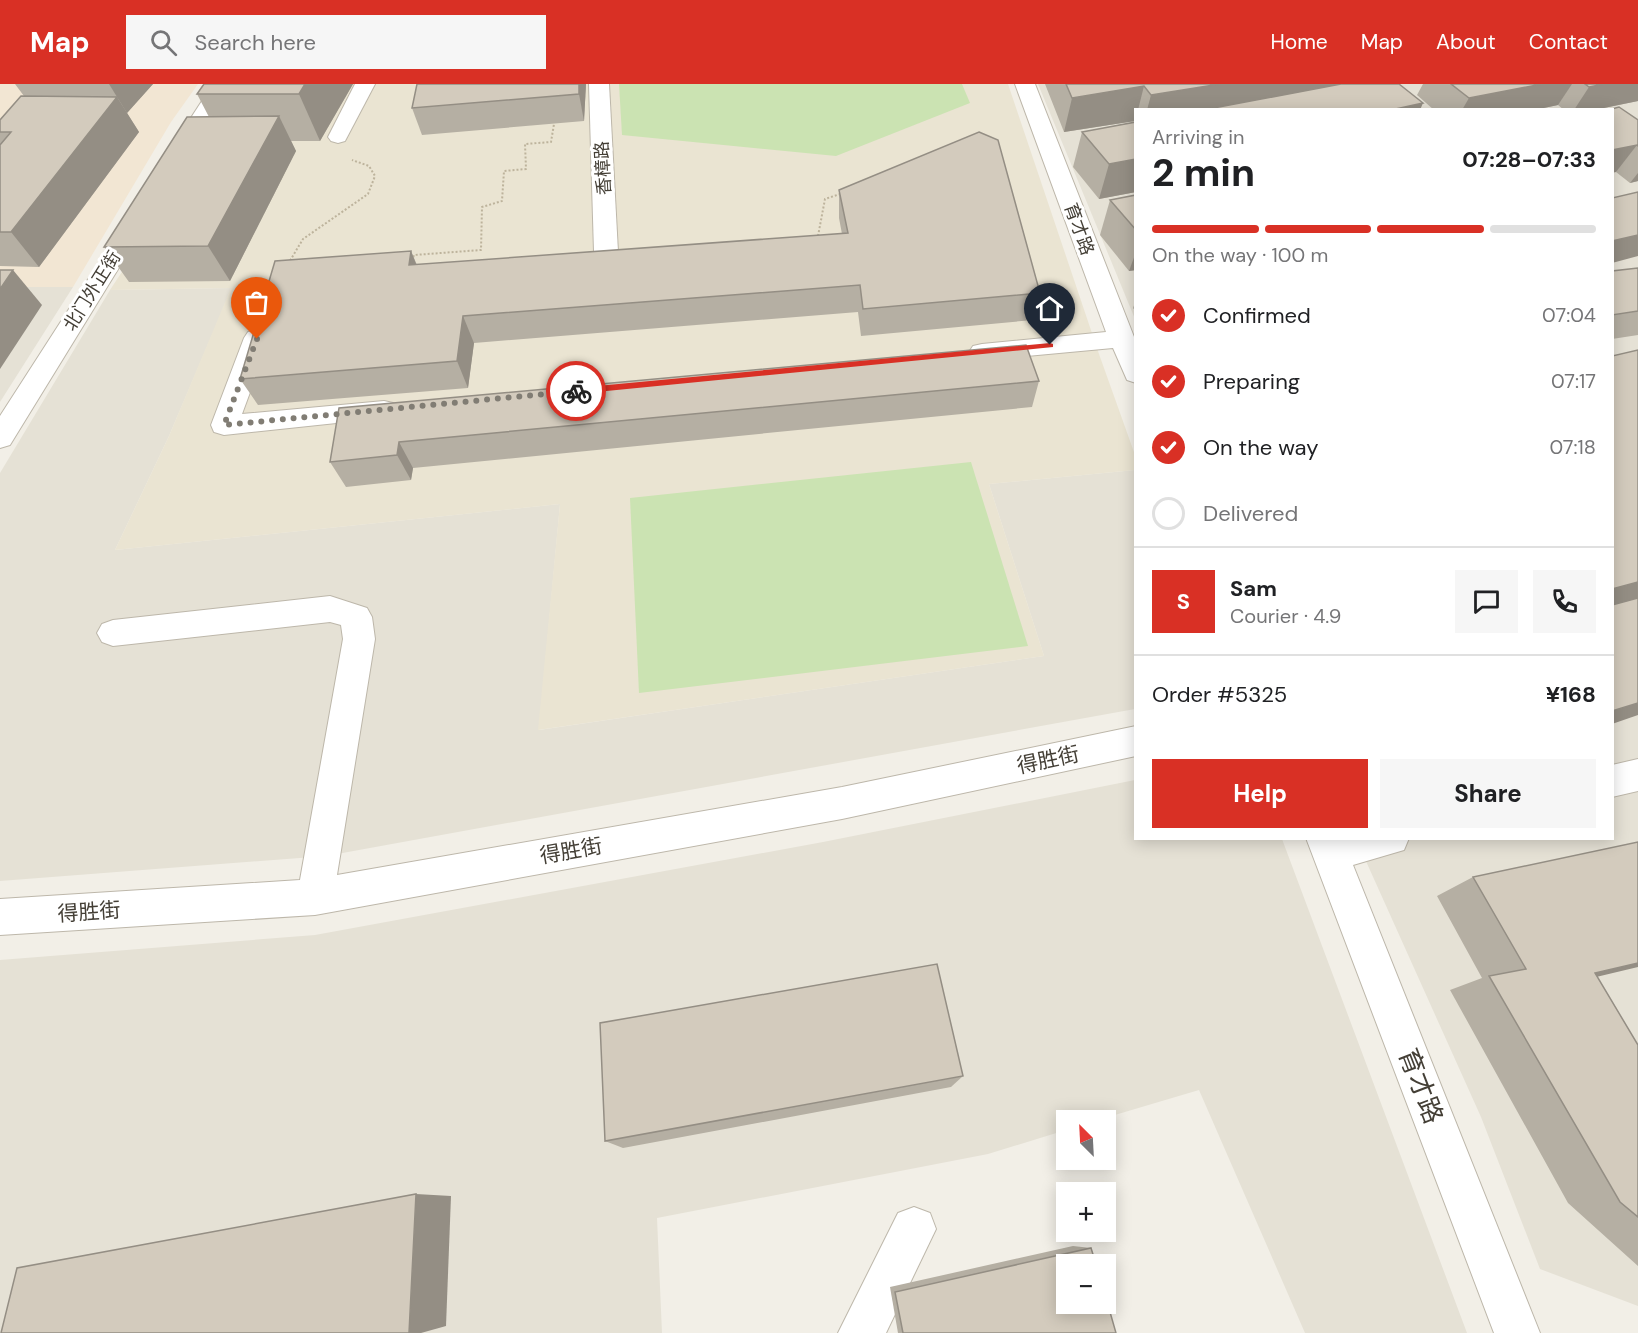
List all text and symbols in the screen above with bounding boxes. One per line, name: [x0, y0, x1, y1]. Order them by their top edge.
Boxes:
search box: [126, 15, 546, 69]
text: Map: [30, 24, 90, 61]
icon: search: [147, 26, 180, 59]
text: Search here: [195, 28, 316, 57]
text: Home: [1270, 28, 1328, 56]
text: Map: [1361, 28, 1403, 56]
text: About: [1436, 28, 1496, 56]
text: Contact: [1529, 28, 1608, 56]
text: Arriving in: [1152, 124, 1244, 150]
street label: 香樟路: [590, 140, 616, 196]
text: 07:28–07:33: [1462, 145, 1596, 174]
text: 2 min: [1152, 147, 1255, 198]
street label: 育才路: [1058, 200, 1100, 258]
text: On the way · 100 m: [1152, 242, 1328, 268]
street label: 北门外正街: [58, 246, 126, 336]
pin: [231, 277, 282, 339]
pin: [1024, 283, 1075, 345]
icon: bag: [240, 286, 273, 319]
icon: home: [1033, 292, 1066, 325]
icon: check: [1152, 299, 1185, 332]
text: Confirmed: [1203, 301, 1311, 330]
text: 07:04: [1542, 302, 1596, 328]
courier: [546, 361, 606, 421]
icon: check: [1152, 365, 1185, 398]
text: Preparing: [1203, 367, 1300, 396]
text: 07:17: [1551, 368, 1596, 394]
icon: bike: [560, 375, 593, 408]
icon: check: [1152, 431, 1185, 464]
text: On the way: [1203, 433, 1318, 462]
text: 07:18: [1549, 434, 1596, 460]
text: Delivered: [1203, 499, 1298, 528]
button: chat: [1455, 570, 1518, 633]
button: phone: [1533, 570, 1596, 633]
text: Sam: [1230, 574, 1277, 603]
text: S: [1177, 587, 1190, 616]
text: Courier · 4.9: [1230, 603, 1341, 629]
text: Order #5325: [1152, 680, 1287, 709]
text: ¥168: [1546, 680, 1596, 709]
street label: 得胜街: [1014, 740, 1082, 780]
button: Help: [1152, 759, 1368, 828]
button: Share: [1380, 759, 1596, 828]
street label: 得胜街: [538, 832, 604, 870]
street label: 得胜街: [57, 896, 121, 928]
street label: 育才路: [1391, 1043, 1451, 1129]
north arrow: [1056, 1110, 1116, 1170]
map controls: [1056, 1110, 1116, 1314]
button: +: [1056, 1182, 1116, 1242]
button: −: [1056, 1254, 1116, 1314]

